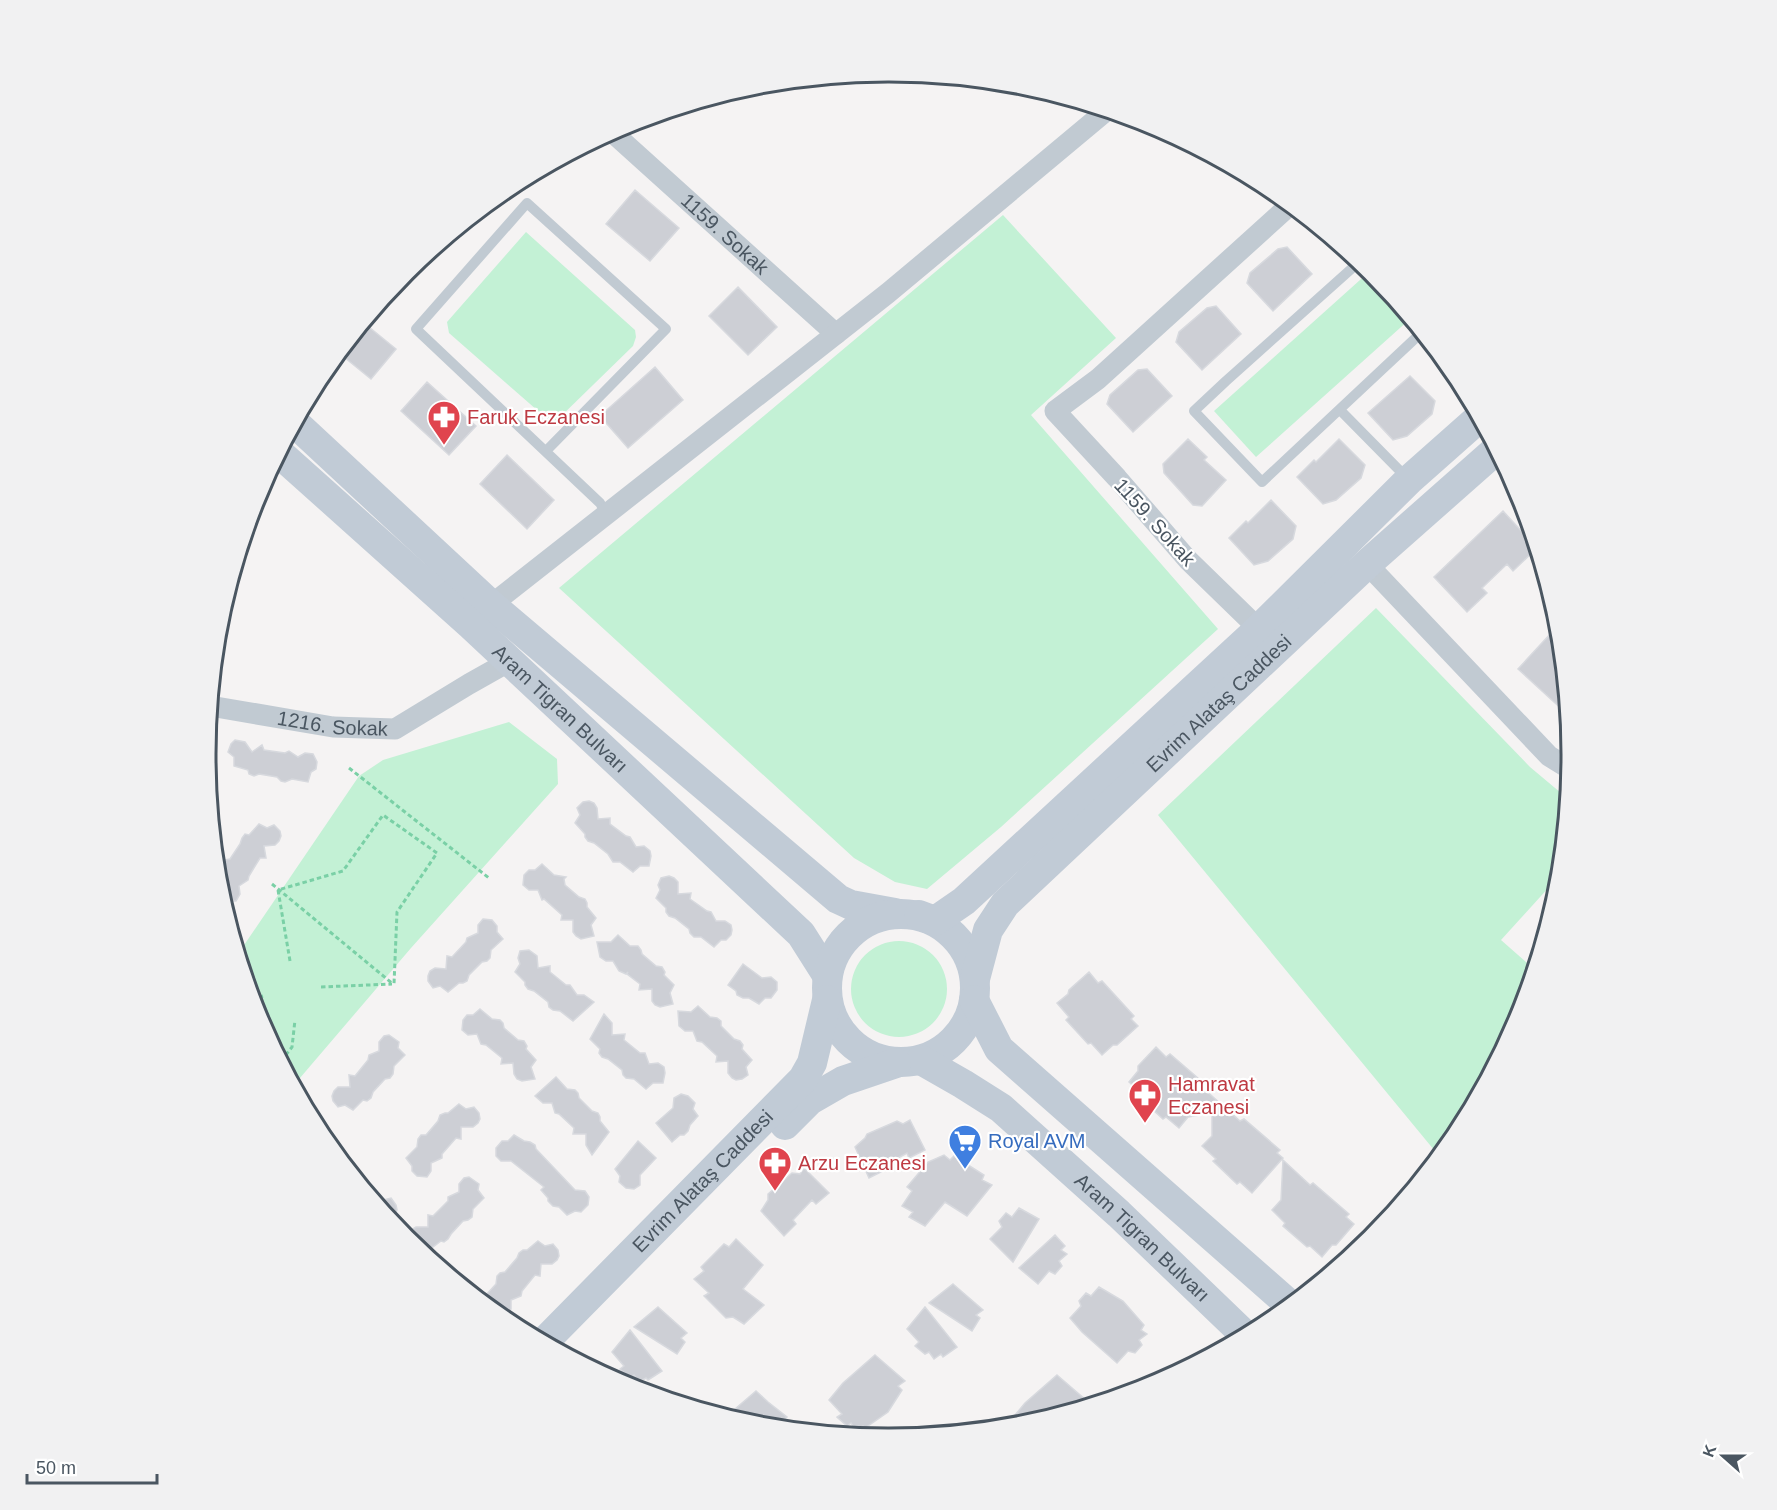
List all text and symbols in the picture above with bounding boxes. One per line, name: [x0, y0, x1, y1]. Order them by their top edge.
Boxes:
street label: 1159. Sokak: [677, 189, 774, 279]
pharmacy icon: Faruk Eczanesi: [426, 399, 462, 446]
place label: Faruk Eczanesi: [467, 406, 605, 428]
street label: 1159. Sokak: [1110, 474, 1201, 571]
street label: Evrim Alataş Caddesi: [1142, 630, 1296, 776]
street label: Aram Tigran Bulvarı: [488, 640, 632, 777]
street label: 1216. Sokak: [276, 707, 389, 740]
place label: Hamravat Eczanesi: [1168, 1073, 1255, 1118]
pharmacy icon: Hamravat Eczanesi: [1127, 1077, 1163, 1124]
street label: Evrim Alataş Caddesi: [628, 1106, 777, 1256]
supermarket icon: Royal AVM: [947, 1123, 983, 1170]
place label: Royal AVM: [988, 1130, 1085, 1152]
pharmacy icon: Arzu Eczanesi: [757, 1145, 793, 1192]
place label: Arzu Eczanesi: [798, 1152, 926, 1174]
street label: Aram Tigran Bulvarı: [1070, 1169, 1214, 1306]
north arrow: [1693, 1426, 1753, 1486]
text: K: [1699, 1442, 1720, 1459]
scale bar: [27, 1447, 158, 1485]
text: 50 m: [36, 1458, 76, 1478]

